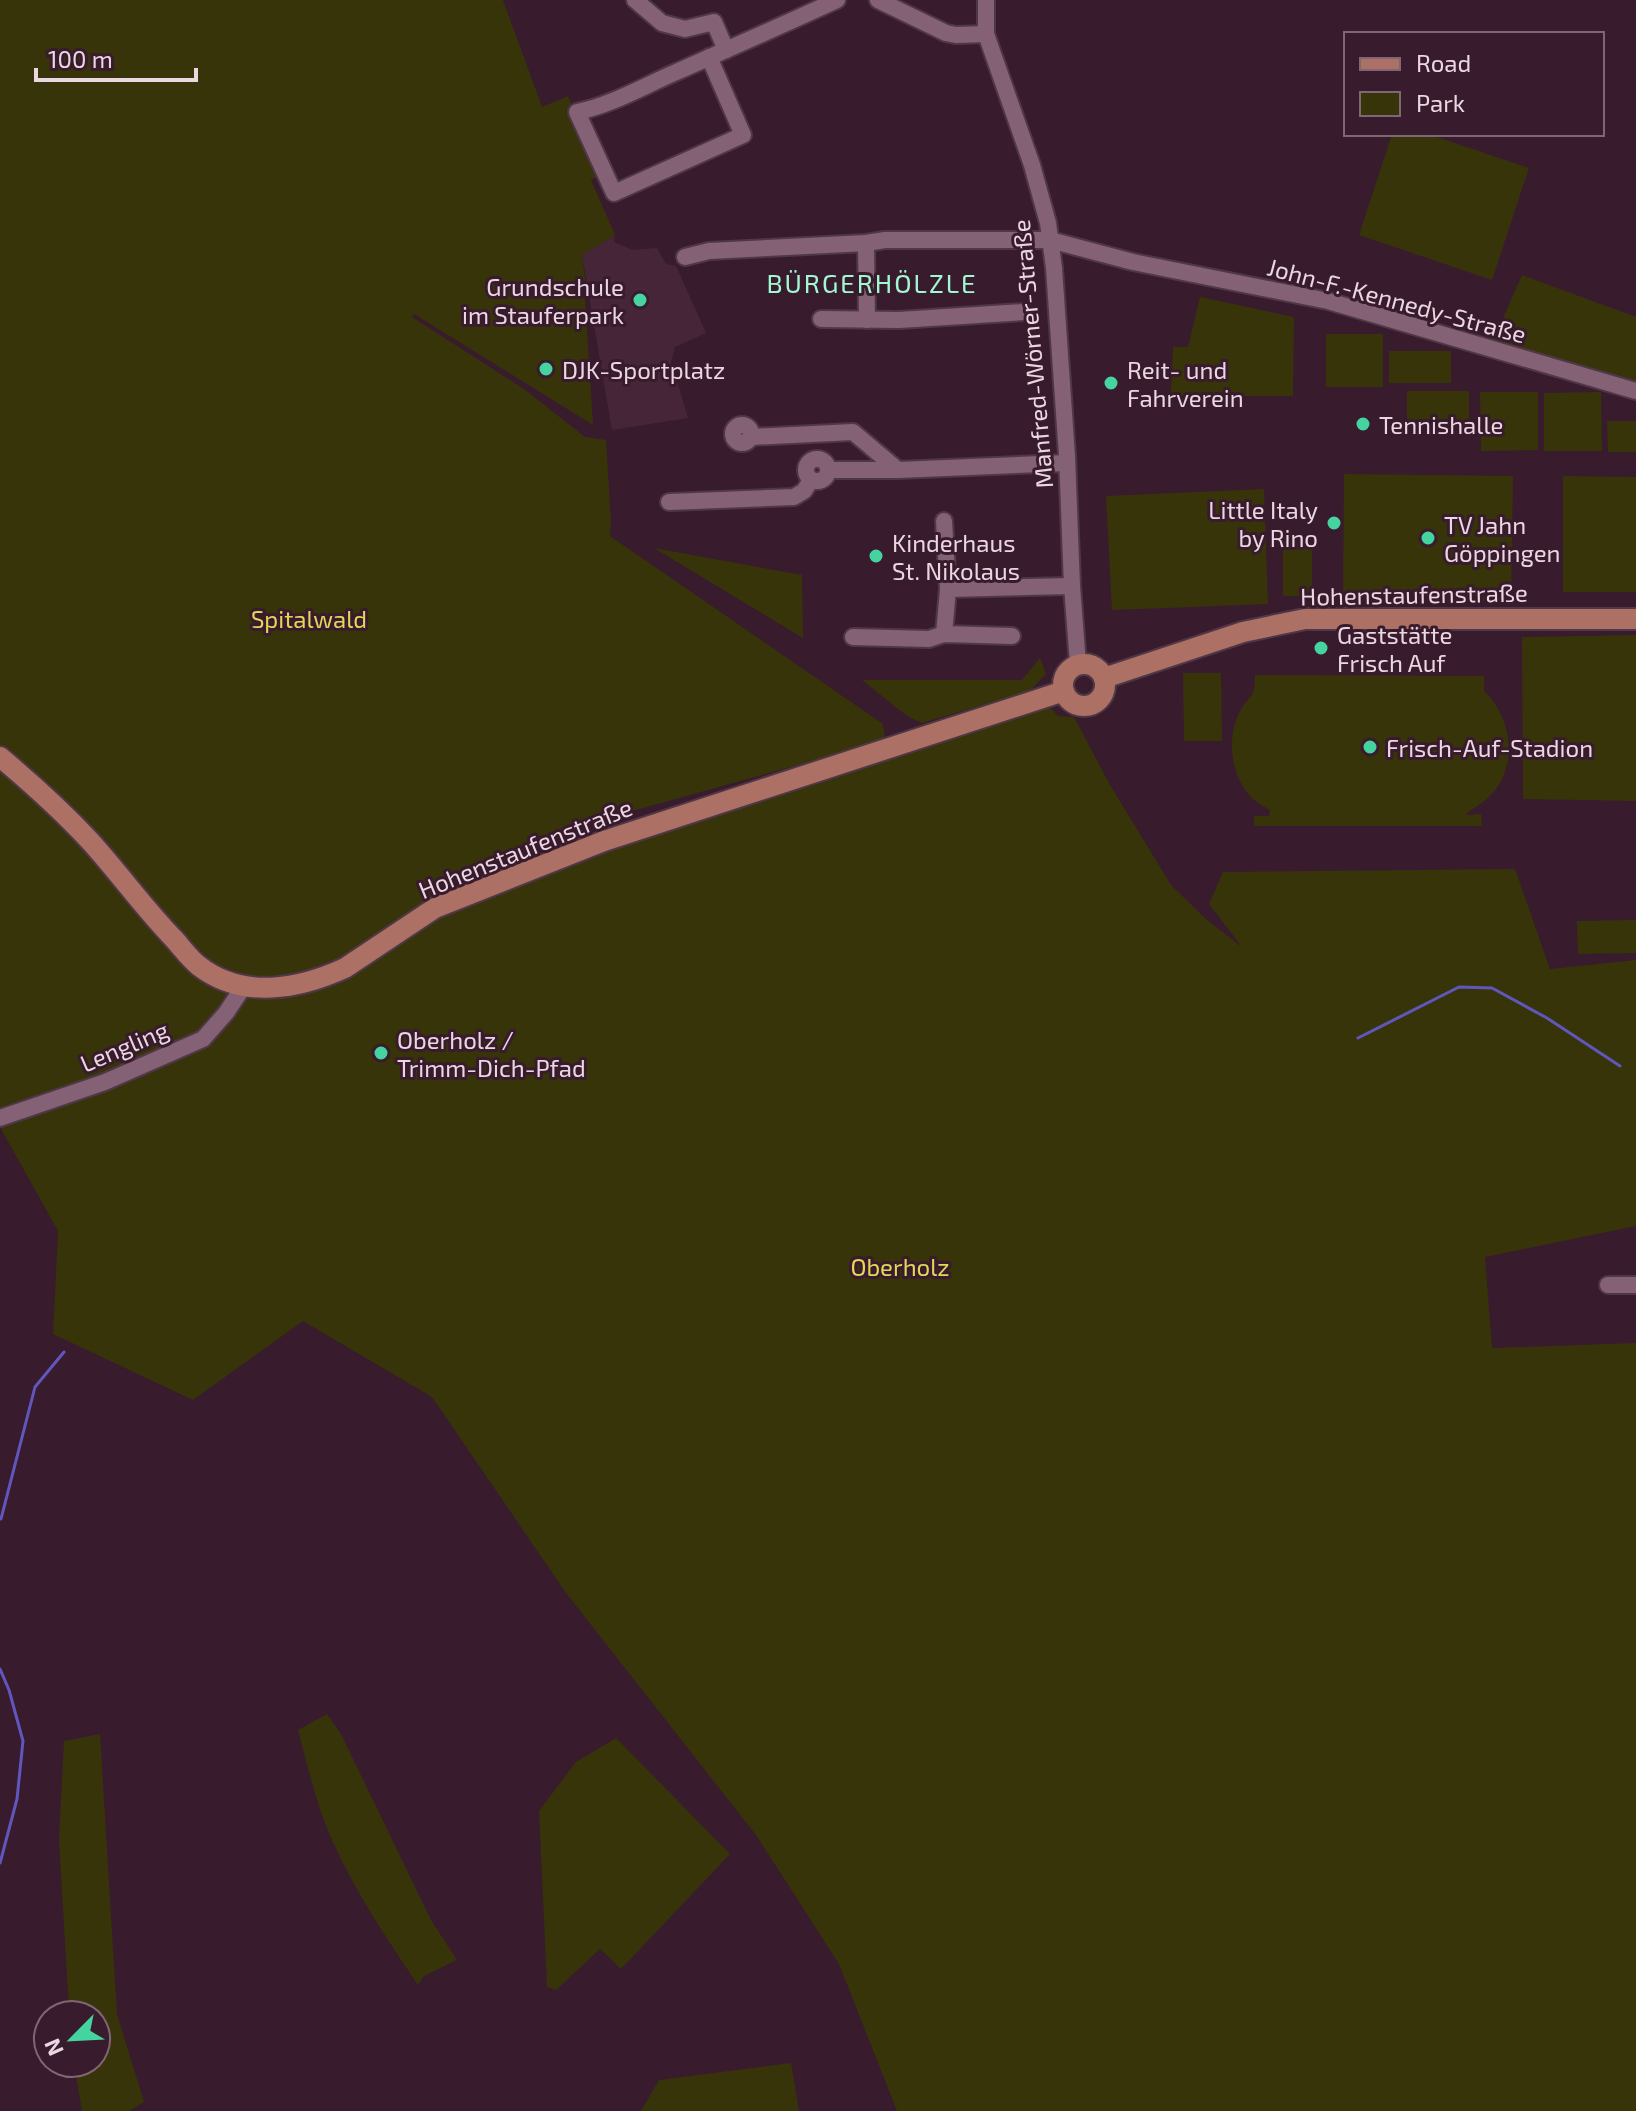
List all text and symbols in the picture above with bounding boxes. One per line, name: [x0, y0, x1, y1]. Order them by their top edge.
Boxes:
scale bar: [36, 32, 196, 82]
legend: [1344, 32, 1604, 136]
text: 100 m: [48, 44, 113, 73]
text: Road: [1416, 48, 1471, 77]
text: Park: [1416, 88, 1465, 117]
street label: Manfred-Wörner-Straße: [1006, 218, 1058, 490]
street label: John-F.-Kennedy-Straße: [1264, 251, 1530, 349]
district label: BÜRGERHÖLZLE: [766, 267, 978, 298]
place label: Grundschule im Stauferpark: [462, 272, 624, 329]
marker: Grundschule im Stauferpark: [631, 291, 649, 309]
place label: DJK-Sportplatz: [562, 355, 725, 384]
place label: Reit- und Fahrverein: [1127, 355, 1244, 412]
marker: DJK-Sportplatz: [537, 360, 555, 378]
marker: Reit- und Fahrverein: [1102, 374, 1120, 392]
place label: Tennishalle: [1379, 410, 1503, 439]
marker: Tennishalle: [1354, 415, 1372, 433]
place label: Little Italy by Rino: [1208, 495, 1318, 552]
place label: TV Jahn Göppingen: [1444, 510, 1561, 567]
marker: Little Italy by Rino: [1325, 514, 1343, 532]
place label: Kinderhaus St. Nikolaus: [892, 528, 1020, 585]
marker: TV Jahn Göppingen: [1419, 529, 1437, 547]
marker: Kinderhaus St. Nikolaus: [867, 547, 885, 565]
street label: Hohenstaufenstraße: [1300, 578, 1528, 610]
park label: Spitalwald: [251, 604, 367, 633]
place label: Gaststätte Frisch Auf: [1337, 620, 1452, 677]
marker: Gaststätte Frisch Auf: [1312, 639, 1330, 657]
place label: Frisch-Auf-Stadion: [1386, 733, 1593, 762]
marker: Frisch-Auf-Stadion: [1361, 738, 1379, 756]
street label: Hohenstaufenstraße: [414, 792, 636, 904]
street label: Lengling: [76, 1014, 172, 1078]
place label: Oberholz / Trimm-Dich-Pfad: [397, 1025, 586, 1082]
marker: Oberholz / Trimm-Dich-Pfad: [372, 1044, 390, 1062]
park label: Oberholz: [850, 1252, 950, 1281]
north arrow: [32, 1999, 112, 2079]
text: N: [38, 2035, 68, 2060]

